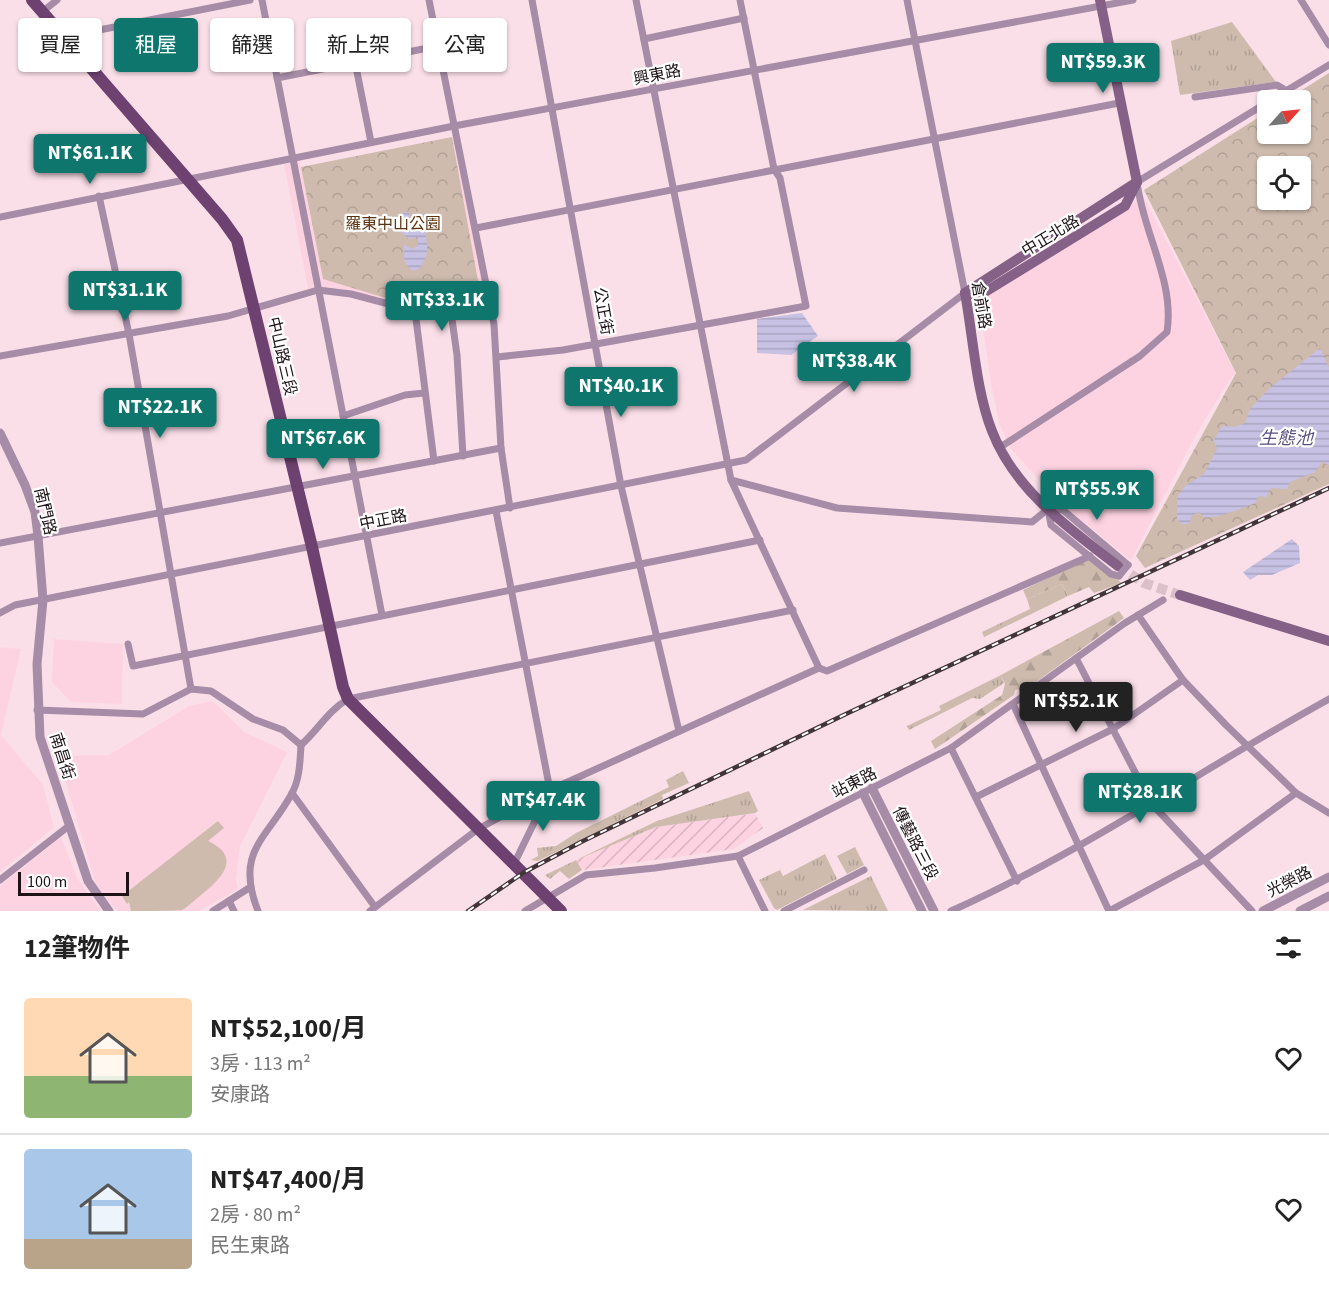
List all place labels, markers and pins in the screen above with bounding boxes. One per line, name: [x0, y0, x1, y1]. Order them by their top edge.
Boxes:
pin: NT$59.3K: [1041, 43, 1165, 94]
pin: NT$61.1K: [28, 134, 152, 185]
pin: NT$31.1K: [63, 271, 187, 322]
pin: NT$33.1K: [380, 281, 504, 332]
pin: NT$38.4K: [792, 342, 916, 393]
pin: NT$40.1K: [559, 367, 683, 418]
pin: NT$22.1K: [98, 388, 222, 439]
pin: NT$67.6K: [261, 419, 385, 470]
pin: NT$55.9K: [1035, 470, 1159, 521]
pin: NT$52.1K: [1014, 682, 1138, 733]
pin: NT$28.1K: [1078, 773, 1202, 824]
pin: NT$47.4K: [481, 781, 605, 832]

